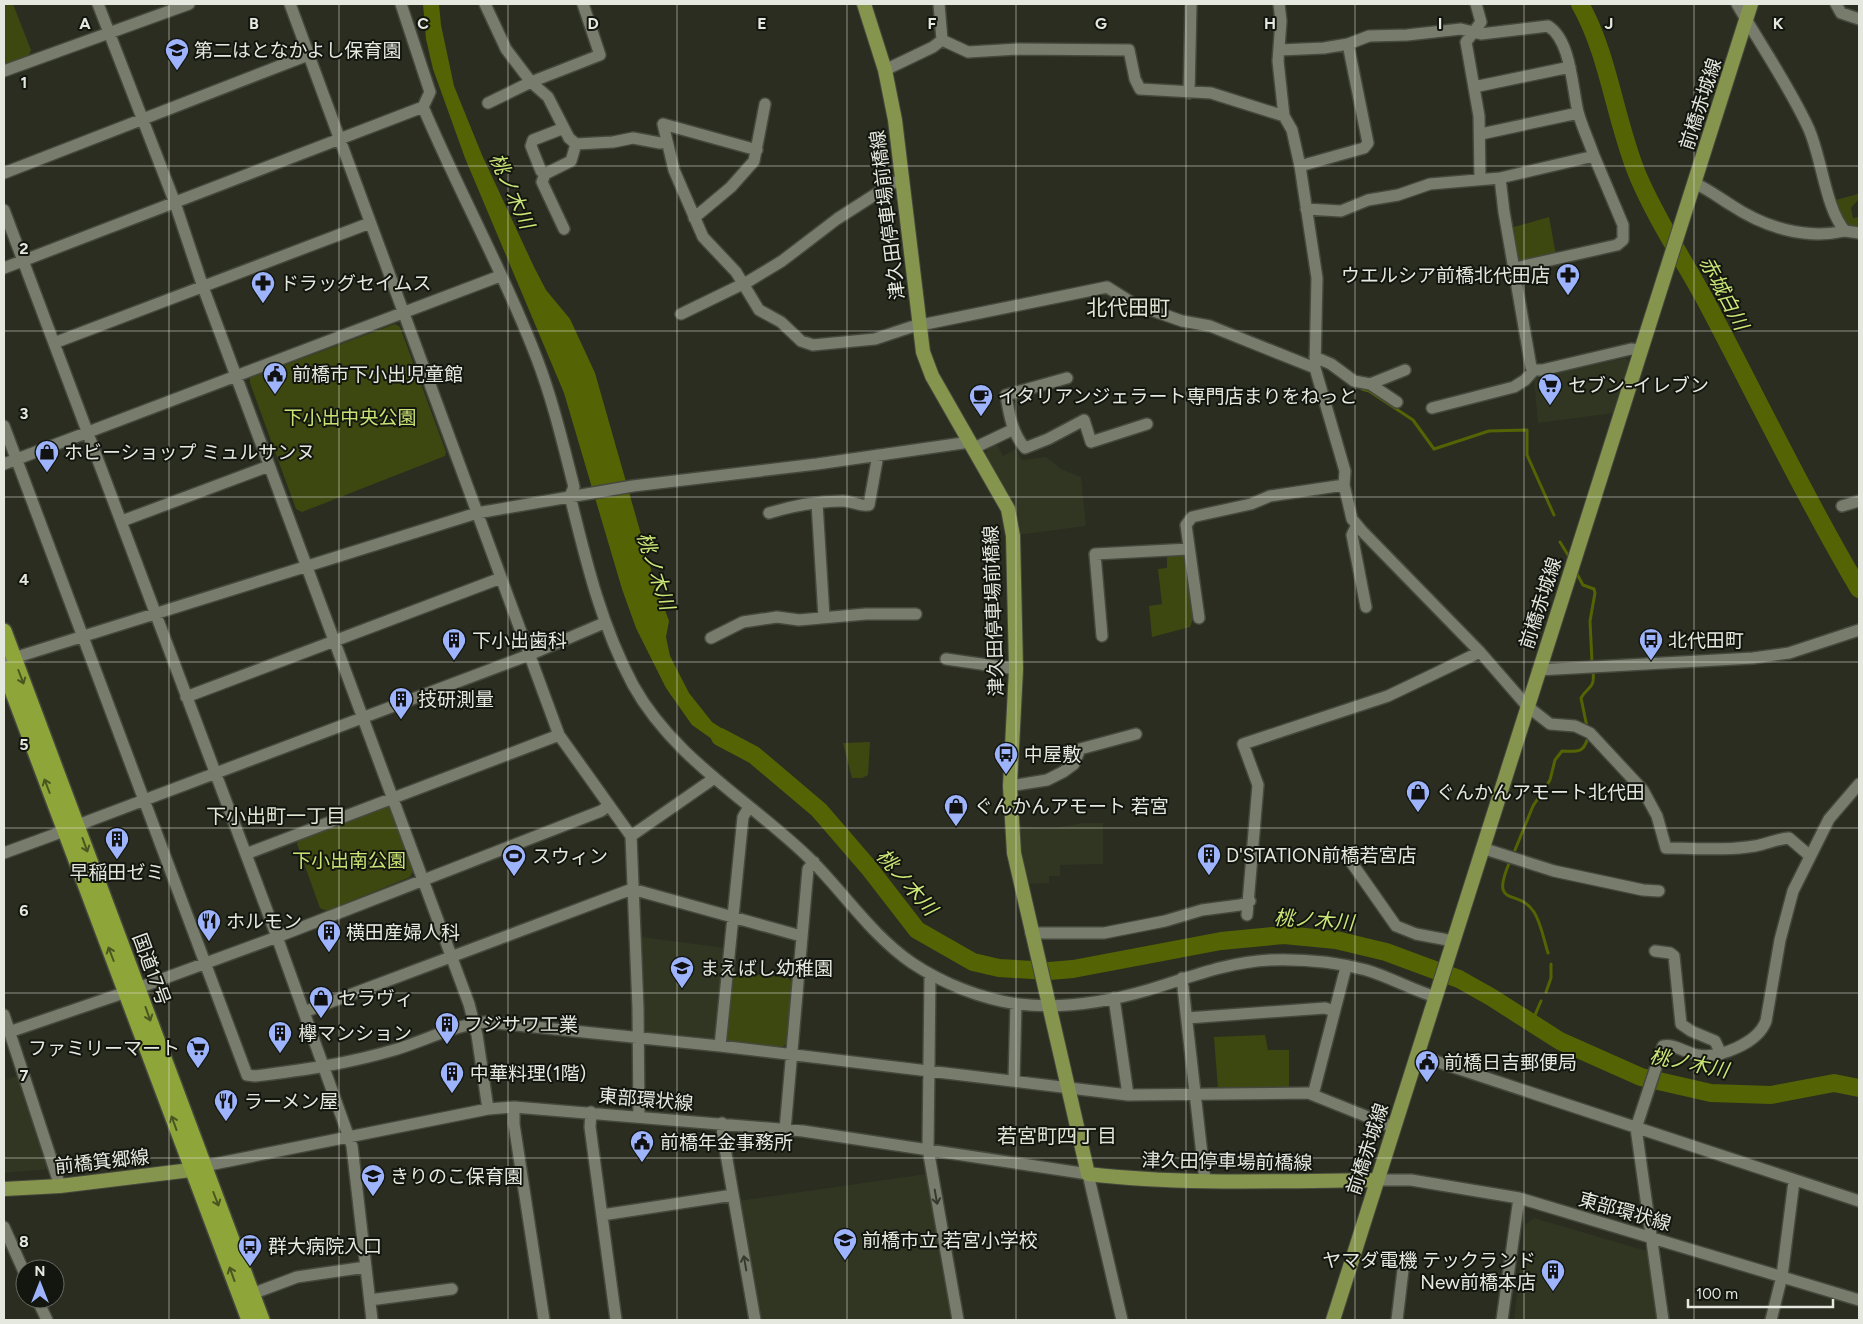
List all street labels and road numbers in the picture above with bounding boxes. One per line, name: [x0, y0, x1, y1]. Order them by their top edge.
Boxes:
street label: 前橋赤城線: [1675, 55, 1726, 153]
street label: 津久田停車場前橋線: [866, 129, 909, 301]
street label: 津久田停車場前橋線: [979, 525, 1008, 697]
street label: 前橋赤城線: [1515, 554, 1566, 652]
street label: 国道17号: [128, 930, 175, 1008]
street label: 東部環状線: [598, 1084, 694, 1115]
street label: 前橋赤城線: [1342, 1100, 1393, 1198]
street label: 前橋箕郷線: [54, 1145, 151, 1178]
street label: 津久田停車場前橋線: [1141, 1149, 1313, 1174]
street label: 東部環状線: [1576, 1187, 1674, 1236]

